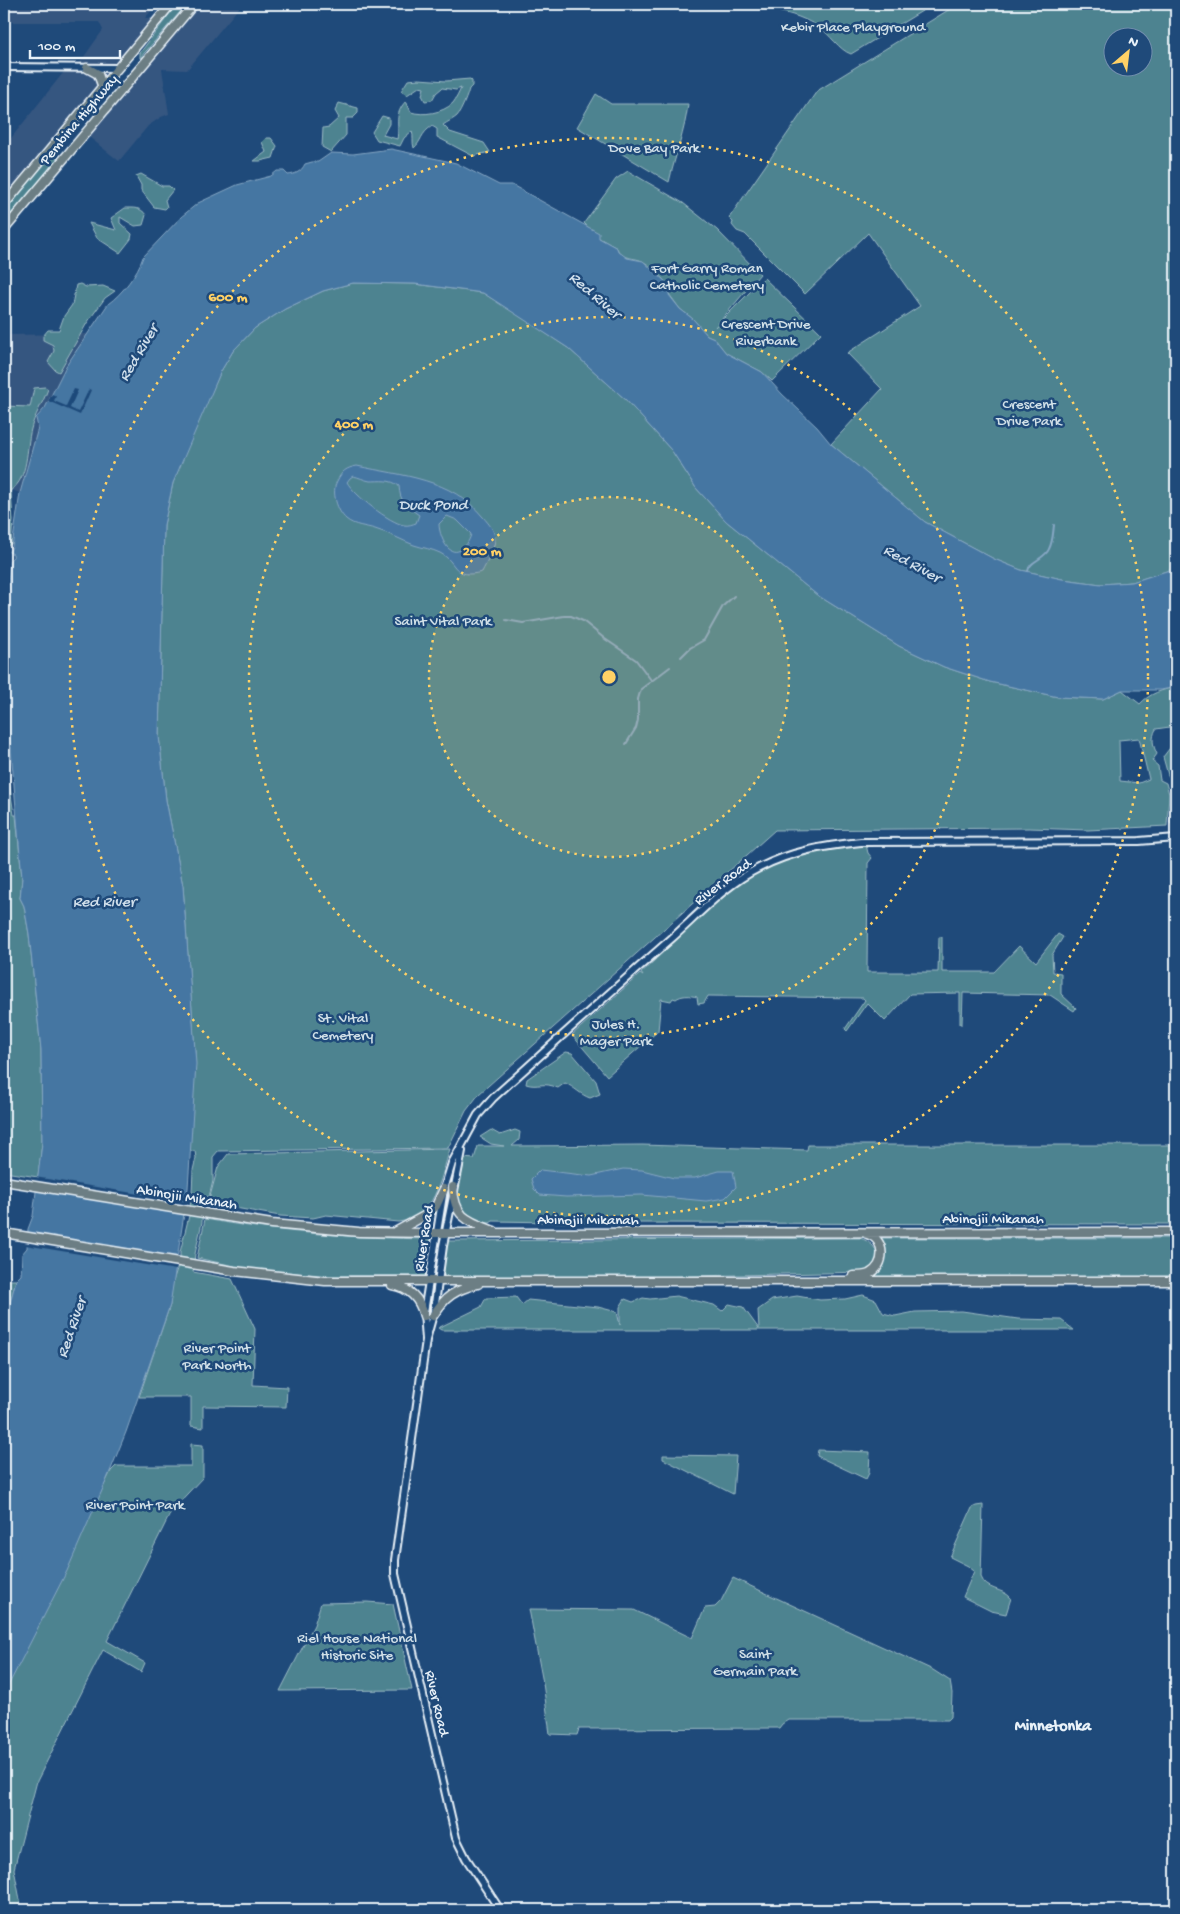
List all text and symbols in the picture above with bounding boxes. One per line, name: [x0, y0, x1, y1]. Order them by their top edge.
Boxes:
park label: Kebir Place Playground: [781, 19, 926, 37]
scale bar: [30, 28, 120, 60]
north arrow: [1102, 28, 1152, 78]
text: N: [1125, 33, 1141, 52]
text: 100 m: [37, 38, 76, 56]
street label: Pembina Highway: [36, 71, 123, 170]
park label: Dove Bay Park: [607, 140, 701, 158]
park label: Fort Garry Roman Catholic Cemetery: [650, 260, 765, 295]
water label: Red River: [564, 269, 626, 327]
text: 600 m: [209, 289, 248, 307]
park label: Crescent Drive Riverbank: [721, 316, 811, 351]
water label: Red River: [116, 319, 166, 386]
park label: Crescent Drive Park: [996, 396, 1063, 431]
text: 400 m: [334, 416, 374, 434]
water label: Duck Pond: [399, 497, 469, 516]
water label: Red River: [879, 542, 946, 590]
text: 200 m: [463, 543, 502, 561]
park label: Saint Vital Park: [395, 613, 493, 631]
centre of rings: [600, 668, 618, 686]
street label: River Road: [691, 854, 756, 910]
water label: Red River: [73, 894, 139, 913]
park label: St. Vital Cemetery: [313, 1010, 374, 1045]
park label: Jules H. Mager Park: [580, 1016, 654, 1051]
street label: Abinojii Mikanah: [135, 1181, 238, 1215]
street label: River Road: [411, 1203, 439, 1273]
street label: Abinojii Mikanah: [942, 1211, 1044, 1229]
street label: Abinojii Mikanah: [537, 1212, 639, 1230]
water label: Red River: [54, 1292, 94, 1361]
park label: River Point Park North: [181, 1340, 252, 1375]
park label: River Point Park: [85, 1497, 186, 1515]
park label: Riel House National Historic Site: [297, 1630, 417, 1665]
park label: Saint Germain Park: [713, 1646, 798, 1681]
street label: River Road: [420, 1669, 453, 1739]
district label: Minnetonka: [1015, 1718, 1092, 1737]

